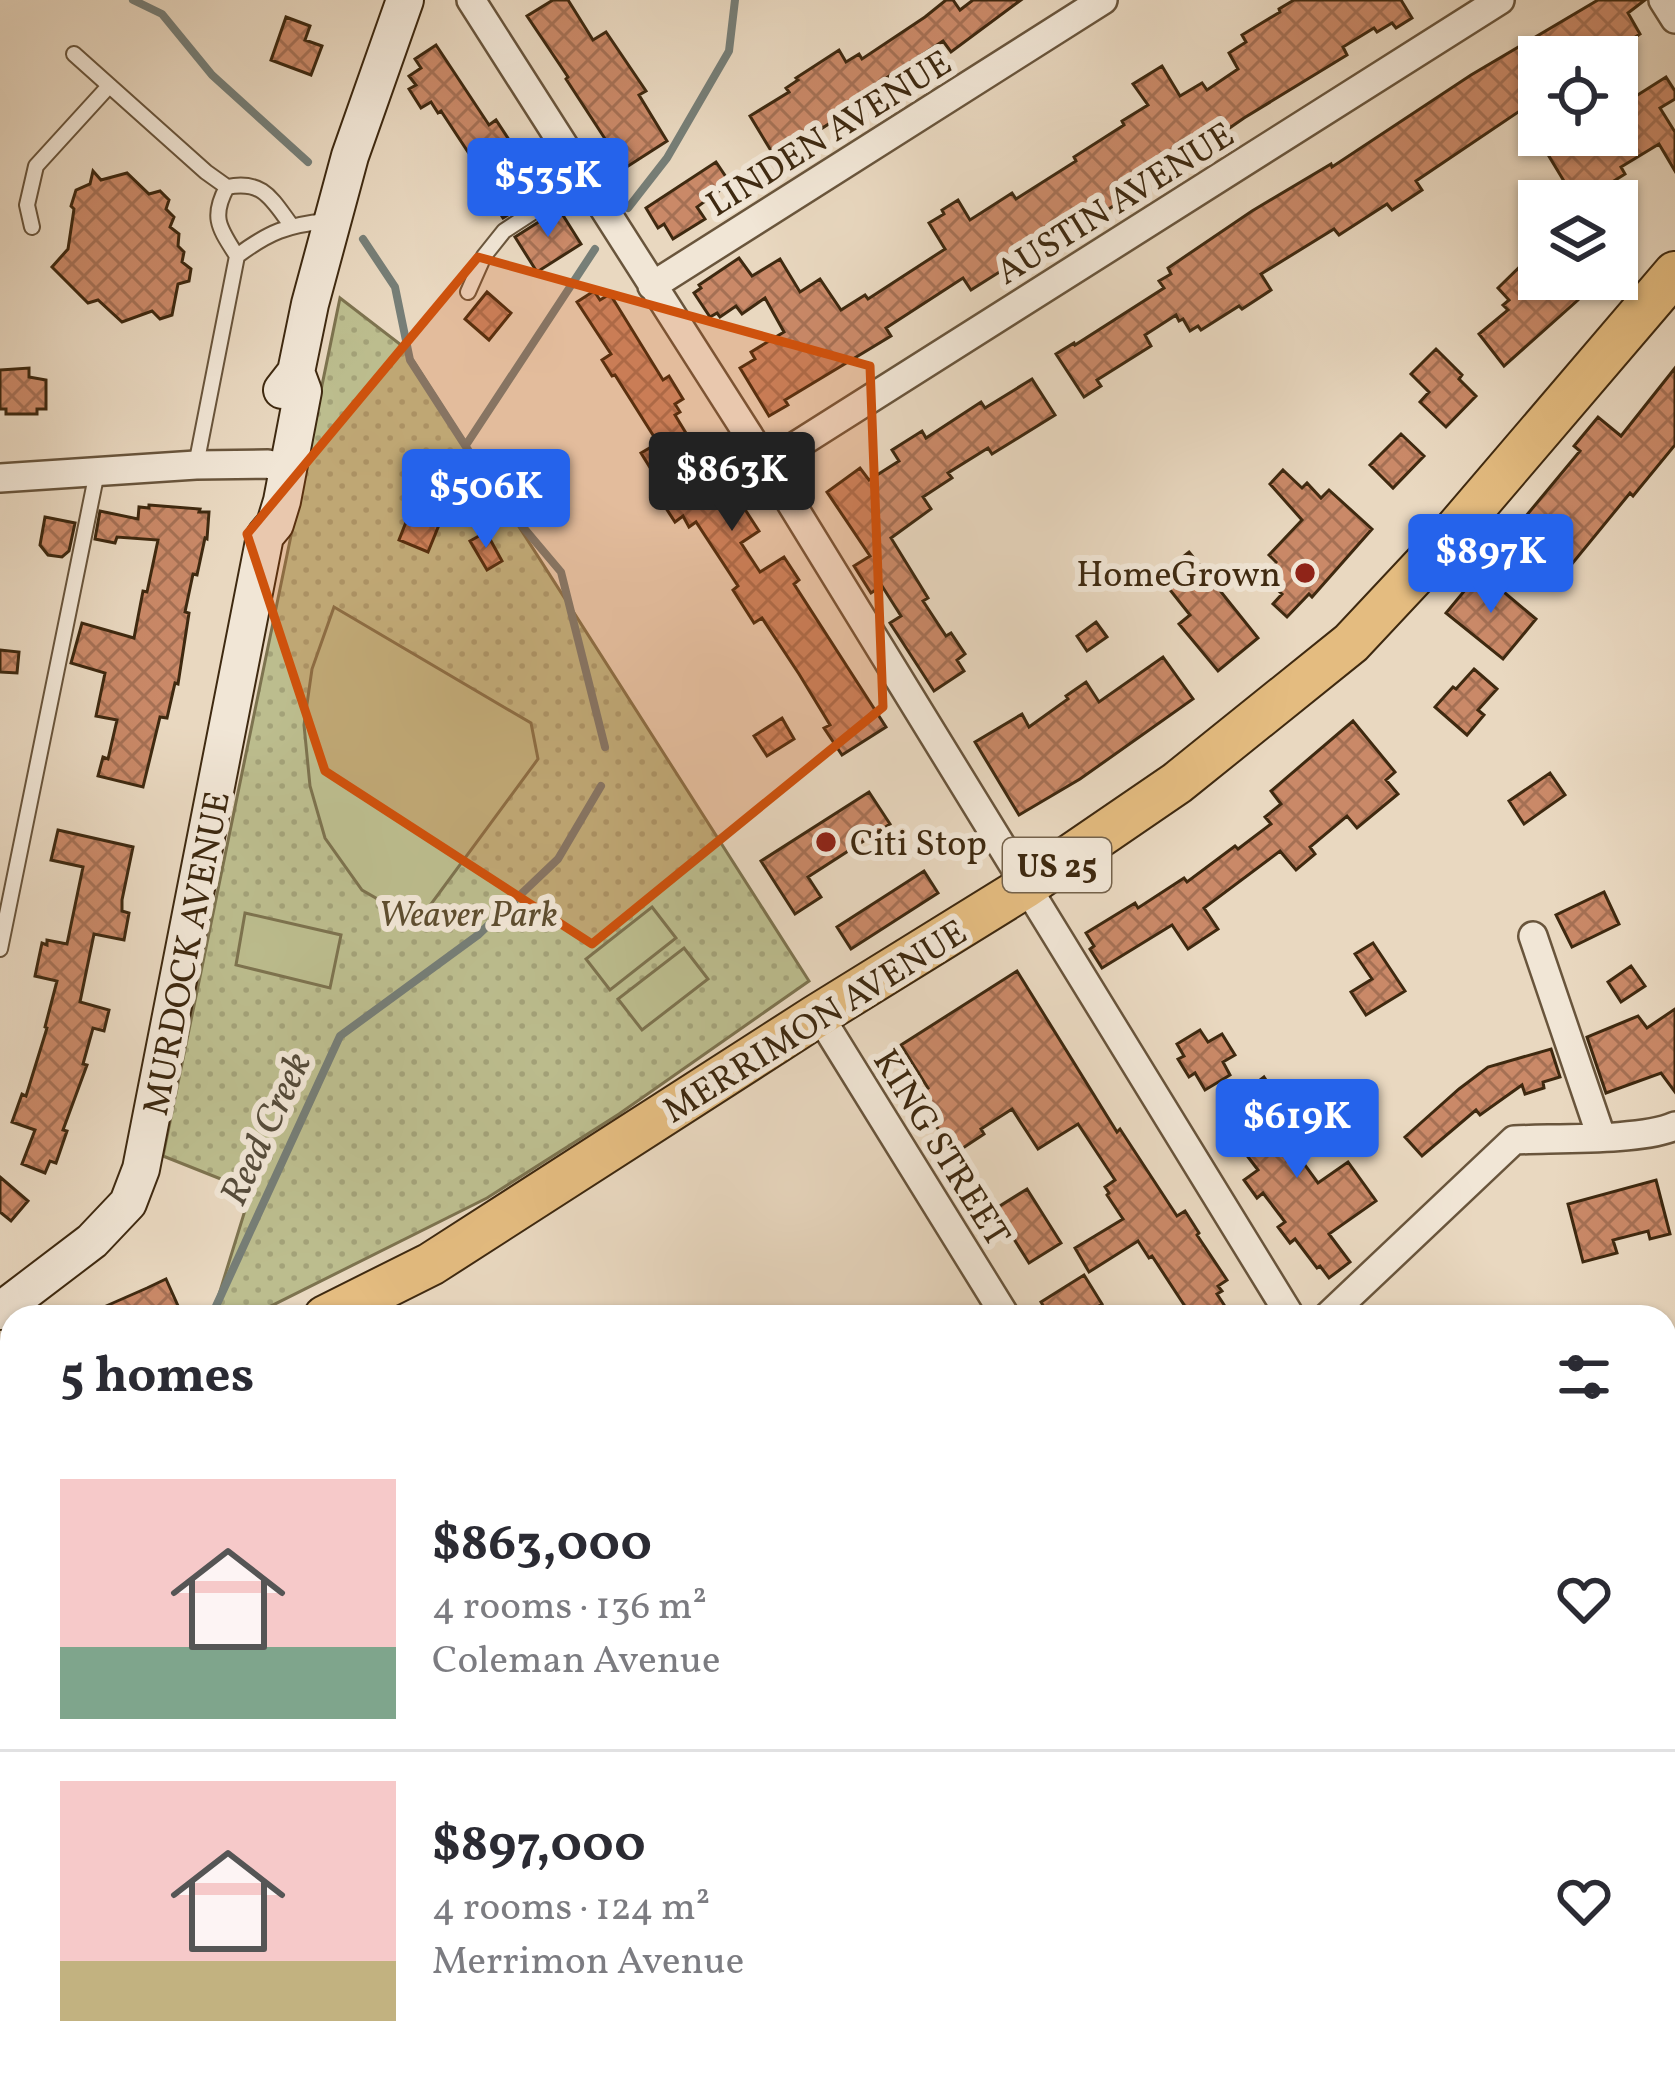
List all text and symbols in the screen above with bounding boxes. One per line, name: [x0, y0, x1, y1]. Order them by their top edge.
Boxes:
map controls: [1518, 36, 1638, 300]
button: locate: [1518, 36, 1638, 156]
street label: LINDEN AVENUE: [698, 40, 962, 231]
street label: AUSTIN AVENUE: [987, 112, 1245, 299]
pin: $535K: [464, 138, 632, 240]
text: $535K: [494, 150, 602, 204]
button: layers: [1518, 180, 1638, 300]
pin: $863K: [648, 432, 816, 534]
text: $863K: [676, 444, 788, 498]
pin: $506K: [402, 449, 570, 551]
text: $506K: [429, 461, 543, 515]
pin: $897K: [1407, 514, 1575, 616]
text: $897K: [1435, 526, 1547, 580]
place label: HomeGrown: [1076, 552, 1281, 602]
marker: HomeGrown: [1292, 560, 1318, 586]
street label: MURDOCK AVENUE: [133, 787, 245, 1120]
place label: Citi Stop: [850, 821, 987, 871]
marker: Citi Stop: [813, 829, 839, 855]
road number: US 25: [1003, 838, 1111, 892]
park label: Weaver Park: [378, 892, 558, 942]
street label: MERRIMON AVENUE: [655, 910, 978, 1137]
street label: KING STREET: [859, 1041, 1020, 1257]
water label: Reed Creek: [209, 1044, 327, 1215]
pin: $619K: [1213, 1079, 1381, 1181]
text: $619K: [1243, 1091, 1351, 1145]
text: 5 homes: [60, 1342, 254, 1413]
icon: filters: [1551, 1344, 1617, 1410]
text: $863,000: [432, 1510, 652, 1581]
icon: home: [156, 1527, 300, 1671]
icon: heart: [1551, 1566, 1617, 1632]
text: 4 rooms · 136 m²: [432, 1581, 707, 1635]
text: Coleman Avenue: [432, 1635, 721, 1689]
text: $897,000: [432, 1811, 646, 1882]
icon: home: [156, 1829, 300, 1973]
icon: heart: [1551, 1868, 1617, 1934]
text: 4 rooms · 124 m²: [432, 1882, 710, 1936]
text: Merrimon Avenue: [432, 1936, 744, 1990]

